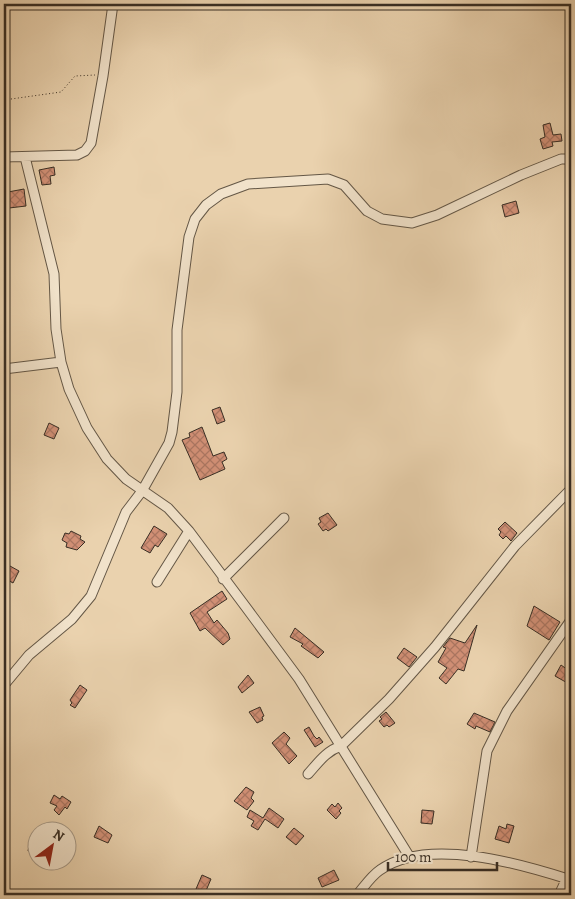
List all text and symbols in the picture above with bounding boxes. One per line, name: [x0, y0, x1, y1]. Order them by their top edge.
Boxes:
north arrow: [28, 822, 78, 872]
text: N: [49, 825, 68, 846]
scale bar: [388, 839, 496, 871]
text: 100 m: [395, 847, 432, 867]

